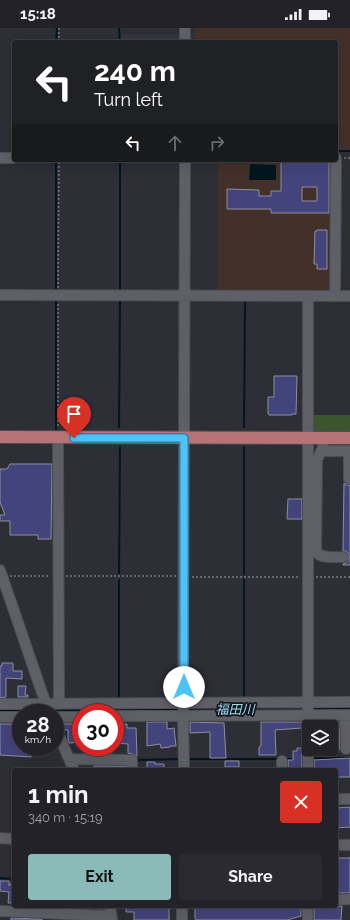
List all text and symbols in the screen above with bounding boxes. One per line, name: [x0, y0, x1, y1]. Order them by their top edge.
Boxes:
text: 15:18: [20, 5, 56, 23]
text: 240 m: [94, 55, 176, 88]
icon: left: [28, 56, 80, 108]
text: Turn left: [94, 89, 163, 110]
icon: left: [122, 132, 144, 154]
icon: ahead: [164, 132, 186, 154]
icon: right: [206, 132, 228, 154]
pin: [57, 397, 91, 438]
icon: arrive: [63, 403, 85, 425]
position arrow: [163, 666, 205, 708]
water label: 福田川: [215, 702, 256, 717]
speed limit sign: 30: [72, 704, 124, 756]
text: 28: [26, 713, 50, 737]
map controls: [302, 720, 338, 756]
button: layers: [302, 720, 338, 756]
text: km/h: [25, 734, 51, 745]
text: 1 min: [28, 780, 89, 809]
button: close: [280, 781, 322, 823]
text: 340 m · 15:19: [28, 810, 103, 825]
button: Exit: [28, 854, 171, 900]
button: Share: [179, 854, 322, 900]

